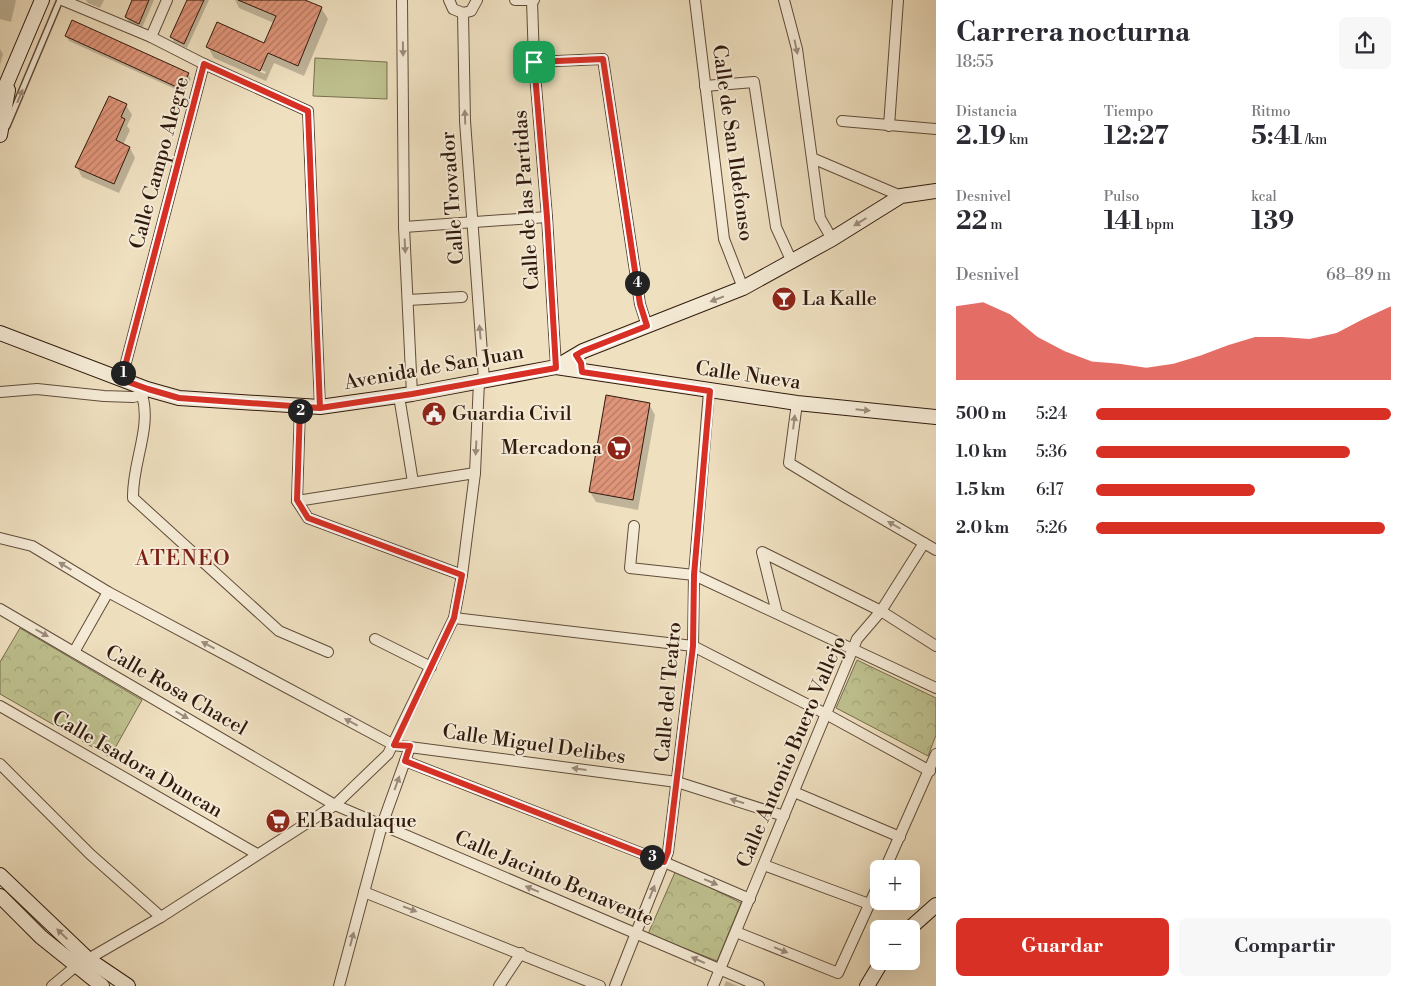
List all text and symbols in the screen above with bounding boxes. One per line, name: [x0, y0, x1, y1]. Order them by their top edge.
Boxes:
text: Carrera nocturna: [956, 15, 1190, 50]
button: share: [1339, 17, 1391, 69]
one-way arrow: [792, 40, 800, 55]
one-way arrow: [399, 41, 407, 57]
pin: [513, 41, 555, 83]
street label: Calle de San Ildefonso: [706, 43, 758, 243]
icon: arrive: [520, 48, 548, 76]
text: 18:55: [956, 52, 994, 72]
street label: Calle Campo Alegre: [125, 74, 195, 252]
one-way arrow: [17, 89, 25, 103]
text: Distancia: [956, 103, 1017, 121]
text: Tiempo: [1104, 103, 1153, 121]
text: Ritmo: [1251, 103, 1291, 121]
one-way arrow: [460, 109, 468, 125]
street label: Calle de las Partidas: [508, 109, 546, 291]
text: 2.19: [956, 121, 1006, 152]
text: 12:27: [1104, 121, 1169, 152]
text: 5:41: [1251, 121, 1302, 152]
street label: Calle Trovador: [436, 130, 470, 266]
text: km: [1006, 131, 1029, 149]
text: /km: [1302, 131, 1327, 149]
text: Desnivel: [956, 188, 1011, 206]
text: Pulso: [1104, 188, 1139, 206]
text: kcal: [1251, 188, 1277, 206]
text: 22: [956, 206, 987, 237]
text: 141: [1104, 206, 1143, 237]
text: 139: [1251, 206, 1294, 237]
text: m: [987, 216, 1002, 234]
text: bpm: [1143, 216, 1174, 234]
one-way arrow: [853, 217, 866, 226]
one-way arrow: [402, 238, 410, 254]
text: Desnivel: [956, 265, 1019, 285]
text: 68–89 m: [1326, 265, 1391, 285]
pin: 4: [624, 270, 650, 296]
text: 4: [633, 274, 642, 292]
bar icon: La Kalle: [771, 286, 797, 312]
place label: La Kalle: [802, 287, 877, 312]
one-way arrow: [710, 295, 724, 303]
one-way arrow: [476, 324, 484, 340]
street label: Avenida de San Juan: [341, 340, 526, 396]
street label: Calle Nueva: [694, 356, 803, 396]
pin: 1: [110, 360, 136, 386]
text: 1: [120, 364, 127, 382]
pin: 2: [288, 398, 312, 424]
public building icon: Guardia Civil: [421, 401, 447, 427]
text: 2: [296, 402, 305, 420]
place label: Guardia Civil: [452, 402, 572, 427]
text: 500 m: [956, 404, 1006, 424]
text: 5:24: [1036, 404, 1067, 424]
one-way arrow: [855, 406, 871, 414]
one-way arrow: [790, 414, 798, 430]
supermarket icon: Mercadona: [606, 435, 632, 461]
place label: Mercadona: [501, 436, 603, 461]
one-way arrow: [472, 440, 480, 456]
text: 1.0 km: [956, 442, 1007, 462]
text: 5:36: [1036, 442, 1067, 462]
text: 1.5 km: [956, 480, 1005, 500]
text: 6:17: [1036, 480, 1063, 500]
text: 2.0 km: [956, 518, 1009, 538]
text: 5:26: [1036, 518, 1067, 538]
one-way arrow: [887, 521, 900, 530]
district label: ATENEO: [134, 546, 231, 572]
one-way arrow: [59, 562, 72, 571]
street label: Calle del Teatro: [650, 621, 688, 763]
one-way arrow: [36, 629, 49, 638]
street label: Calle Antonio Buero Vallejo: [732, 632, 852, 872]
street label: Calle Rosa Chacel: [101, 640, 251, 742]
one-way arrow: [200, 641, 215, 649]
street label: Calle Isadora Duncan: [47, 706, 227, 824]
one-way arrow: [176, 711, 189, 720]
one-way arrow: [343, 718, 358, 726]
street label: Calle Miguel Delibes: [441, 720, 627, 770]
one-way arrow: [570, 765, 586, 773]
one-way arrow: [393, 775, 401, 790]
one-way arrow: [730, 797, 745, 805]
supermarket icon: El Badulaque: [265, 808, 291, 834]
place label: El Badulaque: [296, 809, 417, 834]
street label: Calle Jacinto Benavente: [451, 826, 657, 932]
pin: 3: [640, 844, 664, 870]
text: 3: [648, 848, 657, 866]
map controls: [870, 860, 920, 970]
button: +: [870, 860, 920, 910]
one-way arrow: [704, 878, 718, 886]
one-way arrow: [525, 884, 539, 892]
one-way arrow: [648, 884, 656, 899]
one-way arrow: [402, 906, 417, 914]
button: Guardar: [956, 918, 1169, 976]
button: Compartir: [1179, 918, 1391, 976]
button: −: [870, 920, 920, 970]
one-way arrow: [56, 928, 68, 940]
one-way arrow: [348, 931, 356, 946]
one-way arrow: [774, 946, 789, 954]
one-way arrow: [691, 955, 705, 963]

